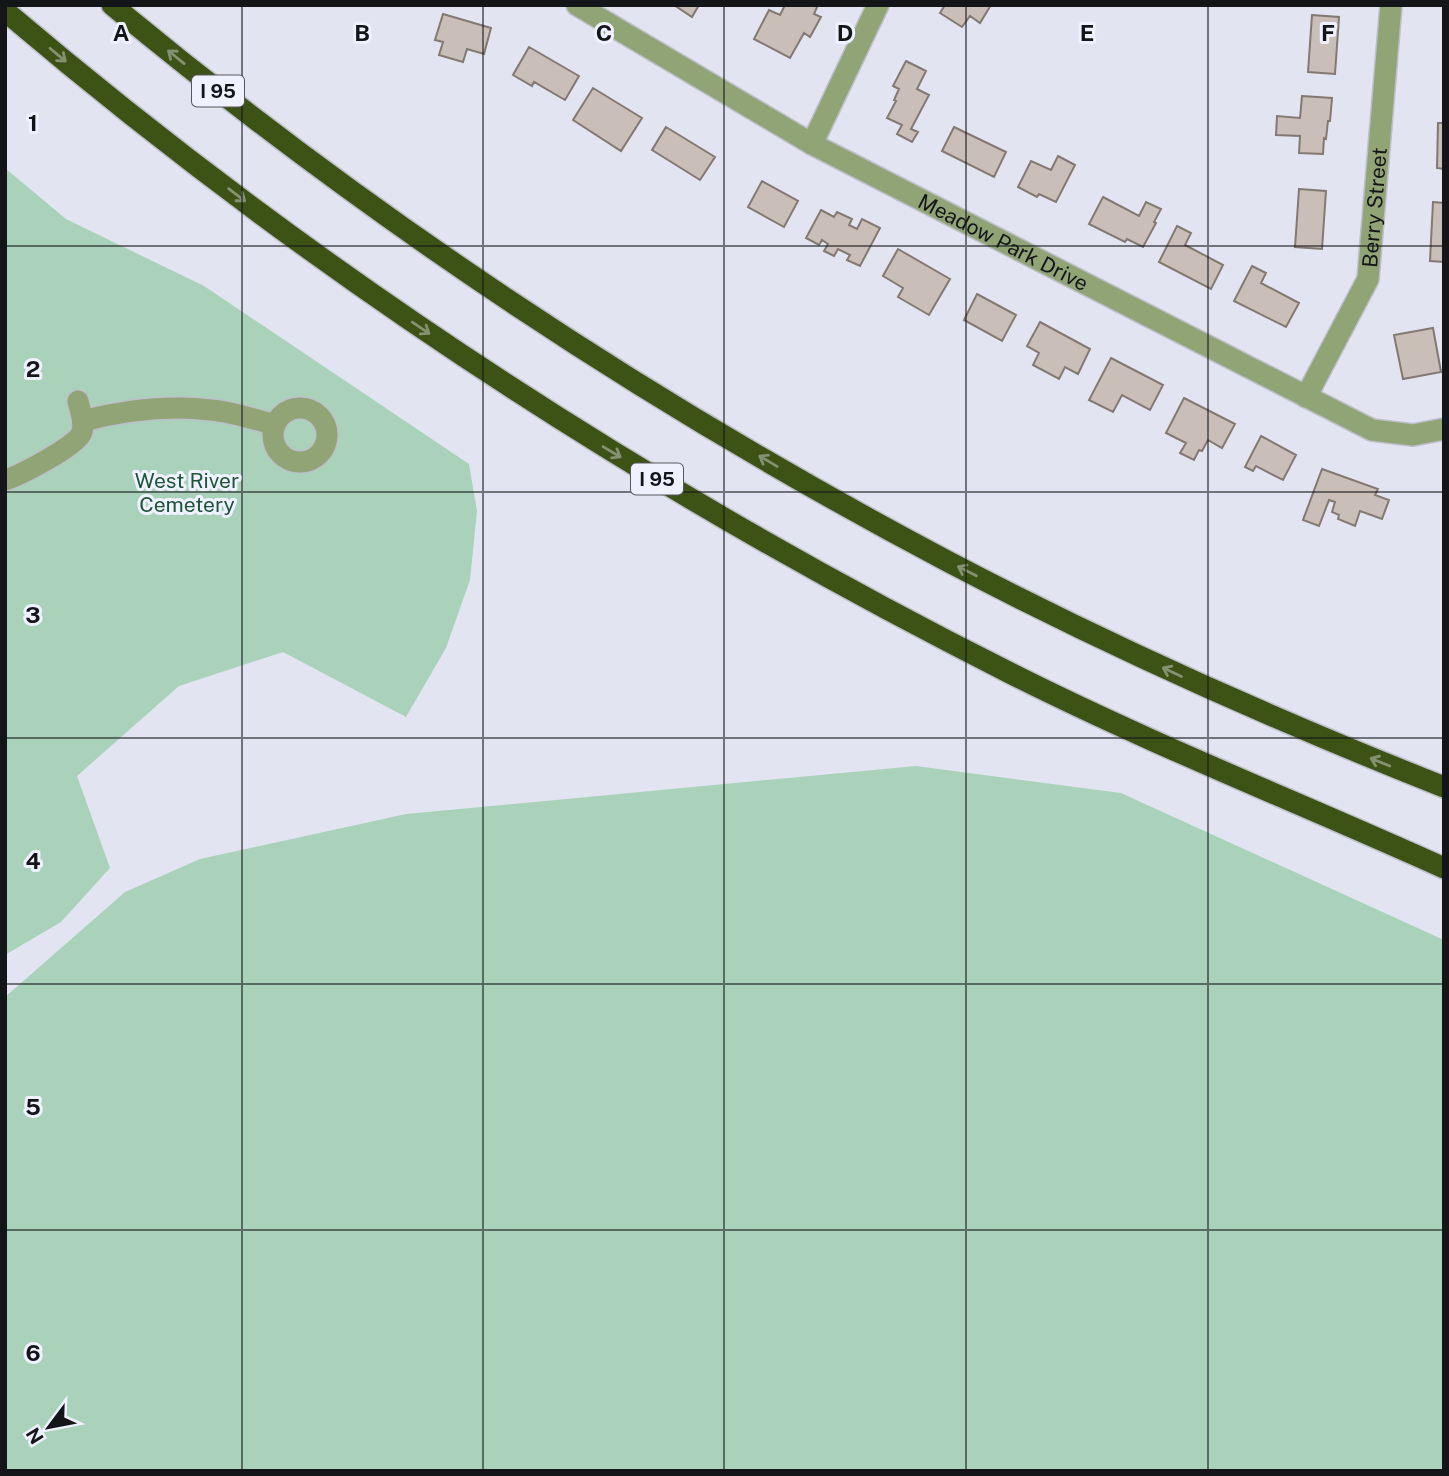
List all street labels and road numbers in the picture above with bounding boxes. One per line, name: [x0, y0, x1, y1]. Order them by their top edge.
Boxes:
road number: I 95: [192, 76, 244, 106]
street label: Berry Street: [1357, 146, 1391, 269]
street label: Meadow Park Drive: [914, 188, 1093, 296]
road number: I 95: [631, 464, 683, 494]

